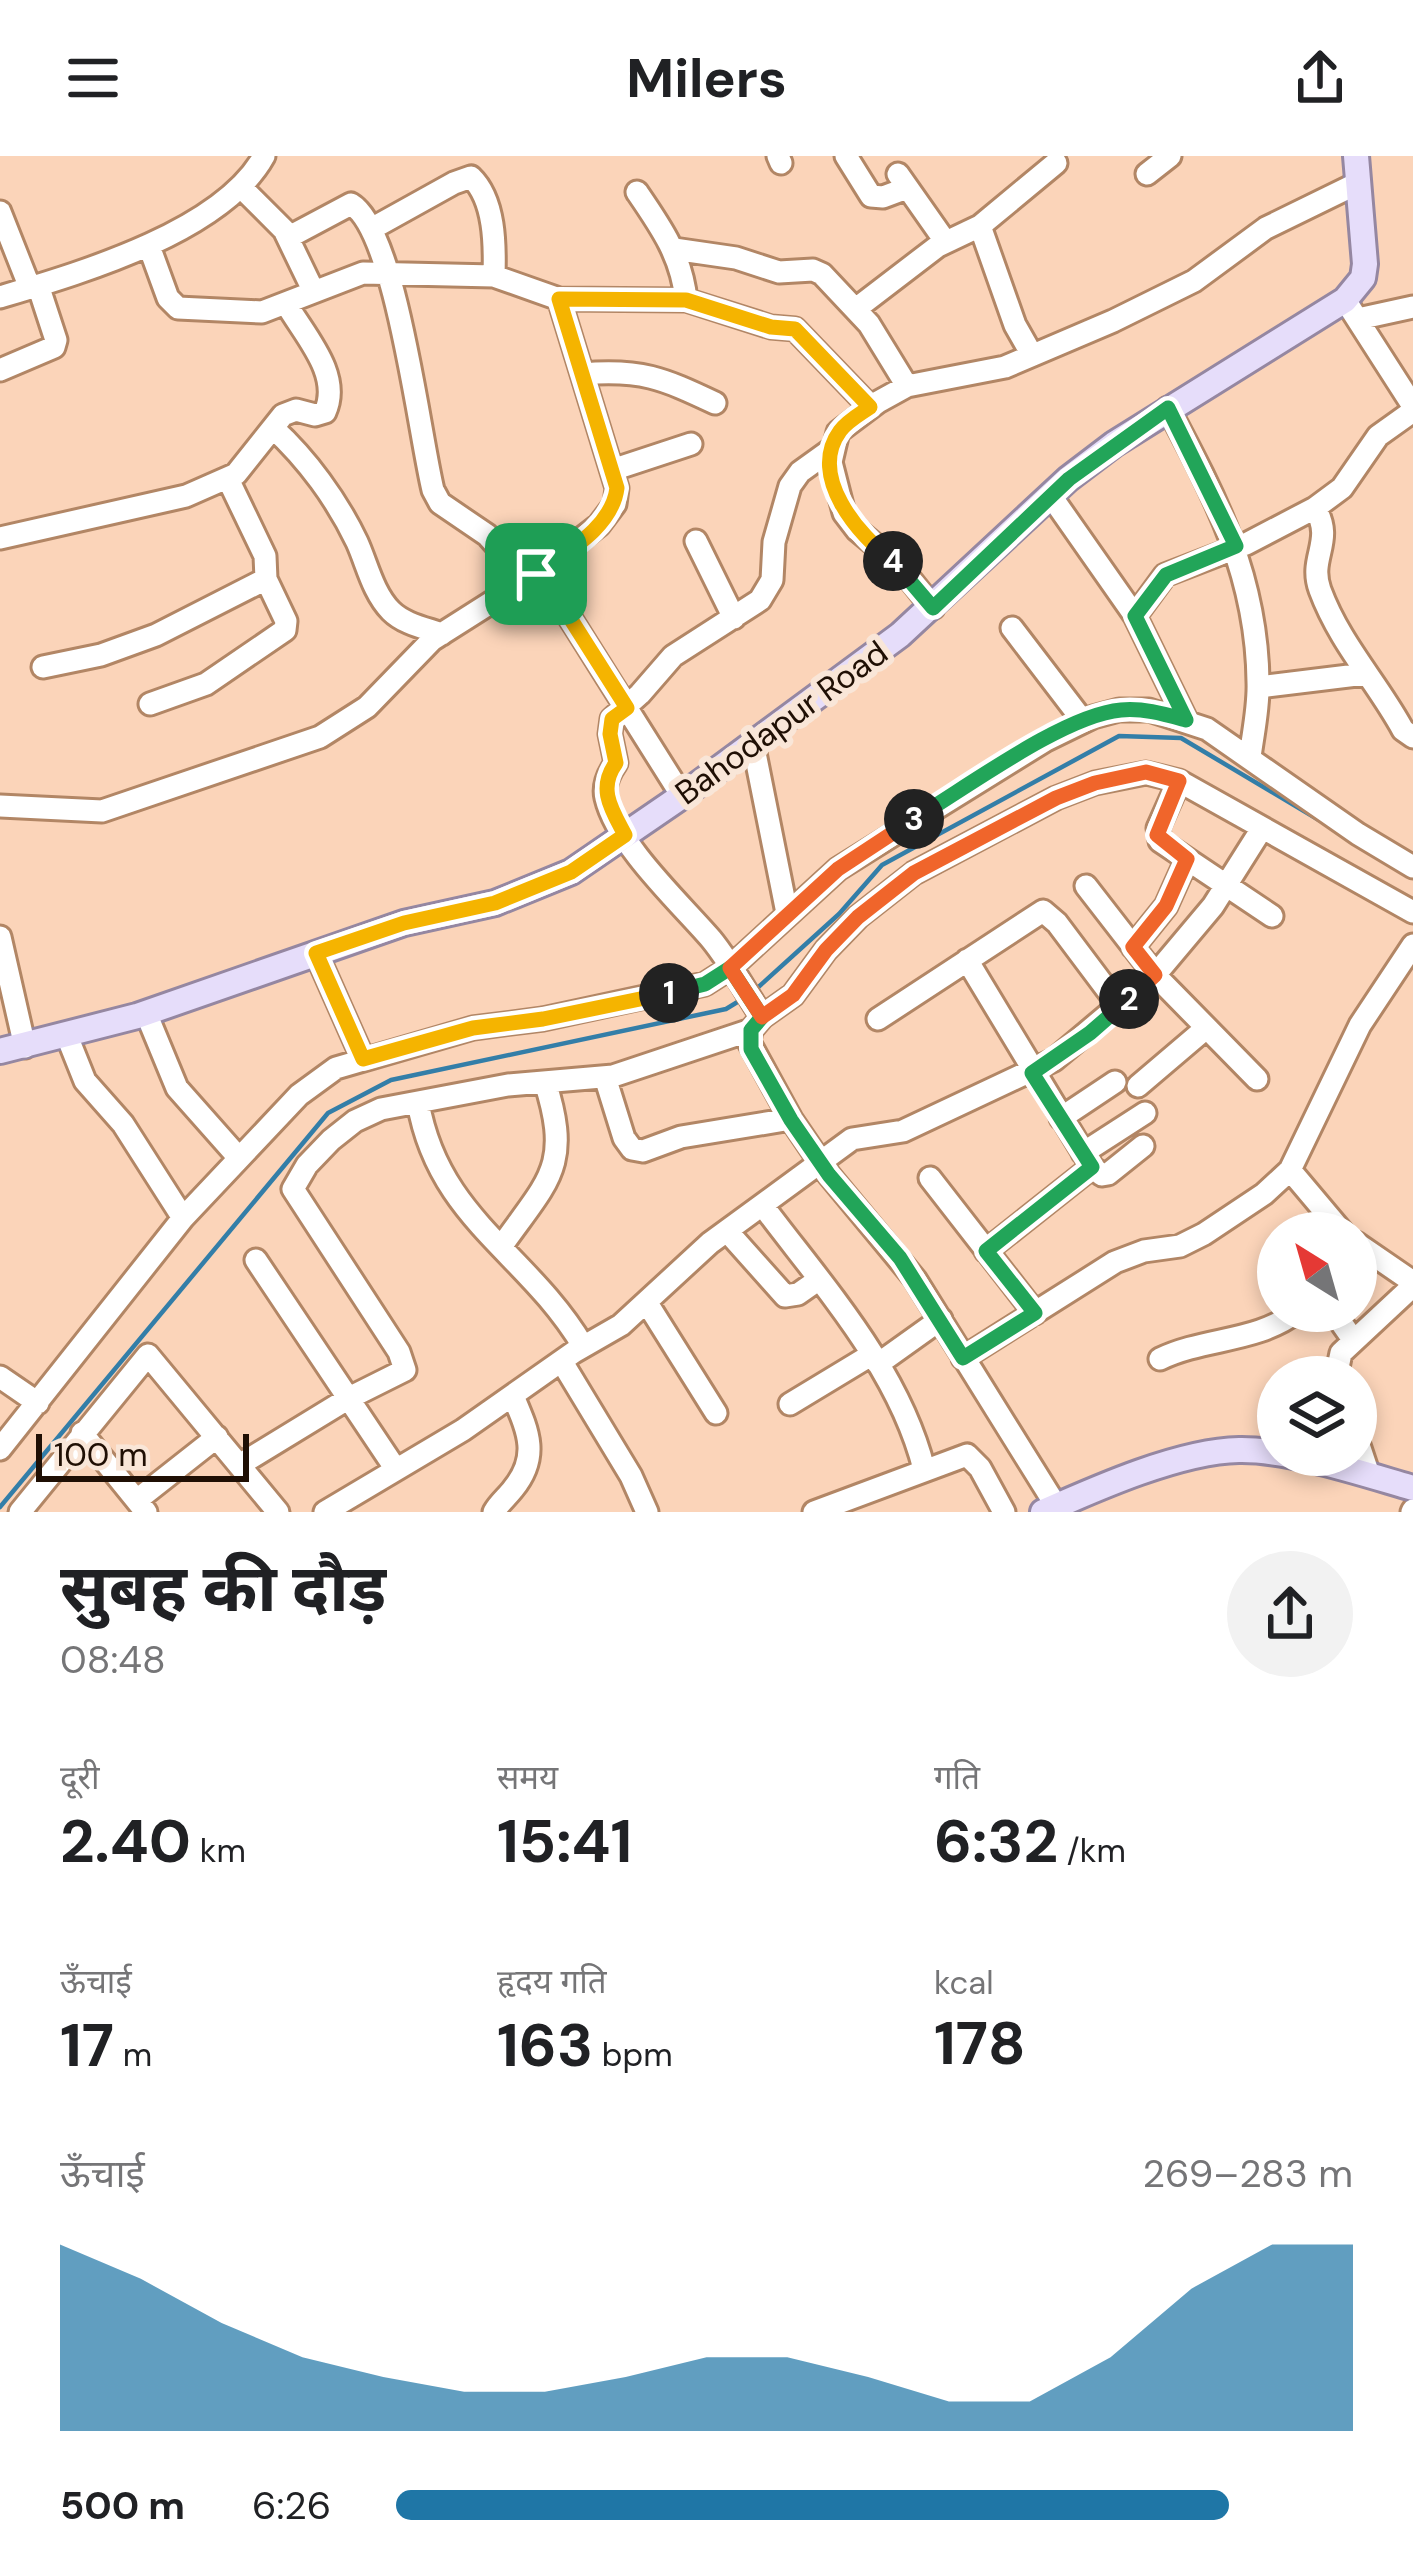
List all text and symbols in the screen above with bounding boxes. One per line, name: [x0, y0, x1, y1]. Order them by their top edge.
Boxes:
text: Milers: [626, 43, 787, 114]
icon: menu: [60, 45, 126, 111]
icon: share: [1287, 45, 1353, 111]
pin: [485, 523, 587, 625]
pin: 4: [863, 531, 923, 591]
text: 4: [882, 539, 904, 582]
icon: arrive: [503, 541, 569, 607]
street label: Bahodapur Road: [667, 631, 896, 814]
pin: 3: [884, 789, 944, 849]
text: 3: [904, 797, 924, 840]
pin: 1: [639, 963, 699, 1023]
pin: 2: [1099, 969, 1159, 1029]
text: 1: [663, 971, 675, 1014]
text: 2: [1119, 977, 1139, 1020]
north arrow: [1257, 1212, 1377, 1332]
map controls: [1257, 1212, 1377, 1476]
button: layers: [1257, 1356, 1377, 1476]
scale bar: [36, 1428, 249, 1481]
text: 100 m: [54, 1433, 148, 1476]
text: सुबह की दौड़: [60, 1546, 386, 1631]
button: share: [1227, 1551, 1353, 1677]
text: 08:48: [60, 1634, 166, 1685]
text: दूरी: [60, 1756, 100, 1799]
text: समय: [497, 1756, 558, 1799]
text: गति: [934, 1756, 980, 1799]
text: 2.40: [60, 1802, 191, 1881]
text: 15:41: [497, 1802, 632, 1881]
text: 6:32: [934, 1802, 1058, 1881]
text: km: [191, 1829, 246, 1872]
text: /km: [1058, 1829, 1126, 1872]
text: ऊँचाई: [60, 1960, 132, 2003]
text: हृदय गति: [497, 1960, 607, 2003]
text: kcal: [934, 1961, 994, 2004]
text: 178: [934, 2004, 1026, 2083]
text: 17: [60, 2006, 114, 2085]
text: 163: [497, 2006, 593, 2085]
text: m: [114, 2033, 152, 2076]
text: bpm: [593, 2033, 673, 2076]
text: ऊँचाई: [60, 2148, 145, 2199]
text: 269–283 m: [1143, 2148, 1353, 2199]
text: 500 m: [60, 2480, 185, 2531]
text: 6:26: [252, 2480, 331, 2531]

